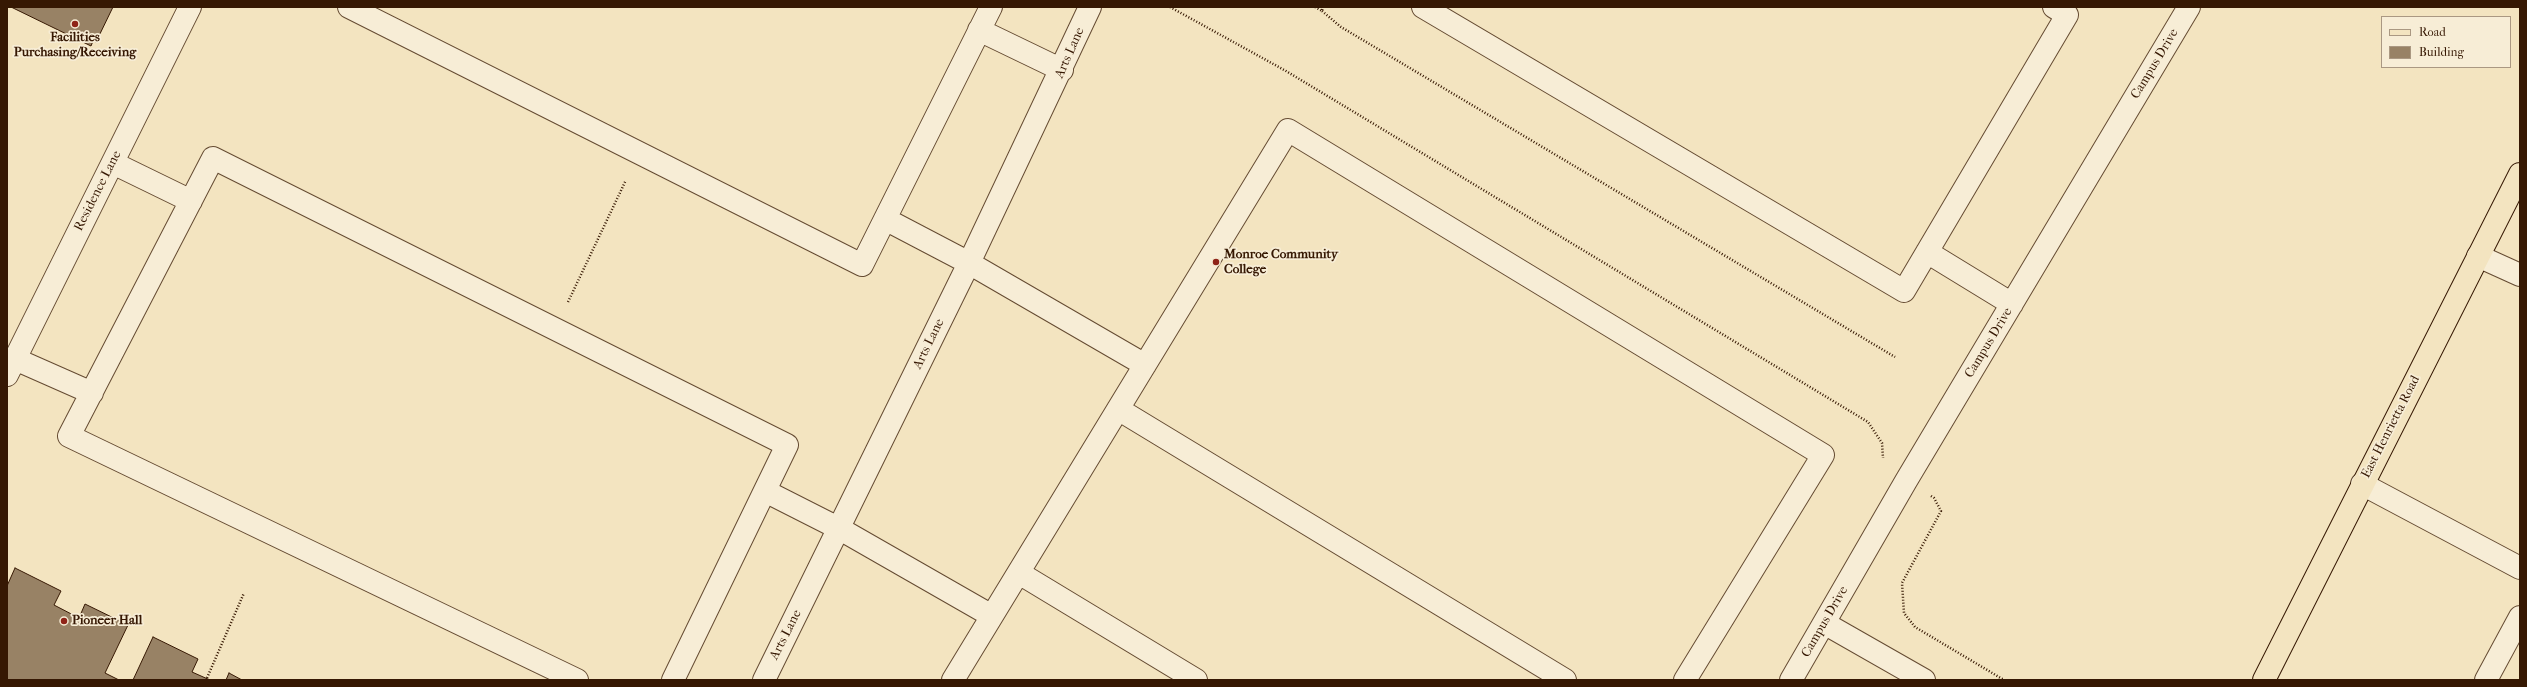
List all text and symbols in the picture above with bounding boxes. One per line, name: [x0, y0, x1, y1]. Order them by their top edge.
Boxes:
legend: [2381, 16, 2511, 68]
marker: Facilities Purchasing/Receiving: [70, 19, 80, 29]
street label: Arts Lane: [1052, 25, 1088, 81]
text: Road: [2419, 25, 2446, 39]
street label: Campus Drive: [2128, 26, 2182, 102]
place label: Facilities Purchasing/Receiving: [14, 30, 136, 61]
text: Building: [2419, 45, 2464, 59]
street label: Residence Lane: [71, 148, 125, 234]
place label: Monroe Community College: [1224, 247, 1338, 278]
marker: Monroe Community College: [1211, 257, 1221, 267]
street label: Campus Drive: [1962, 305, 2016, 381]
street label: Arts Lane: [910, 316, 948, 372]
street label: East Henrietta Road: [2358, 373, 2424, 481]
street label: Campus Drive: [1798, 584, 1852, 660]
street label: Arts Lane: [767, 607, 805, 663]
place label: Pioneer Hall: [72, 613, 142, 629]
marker: Pioneer Hall: [59, 616, 69, 626]

